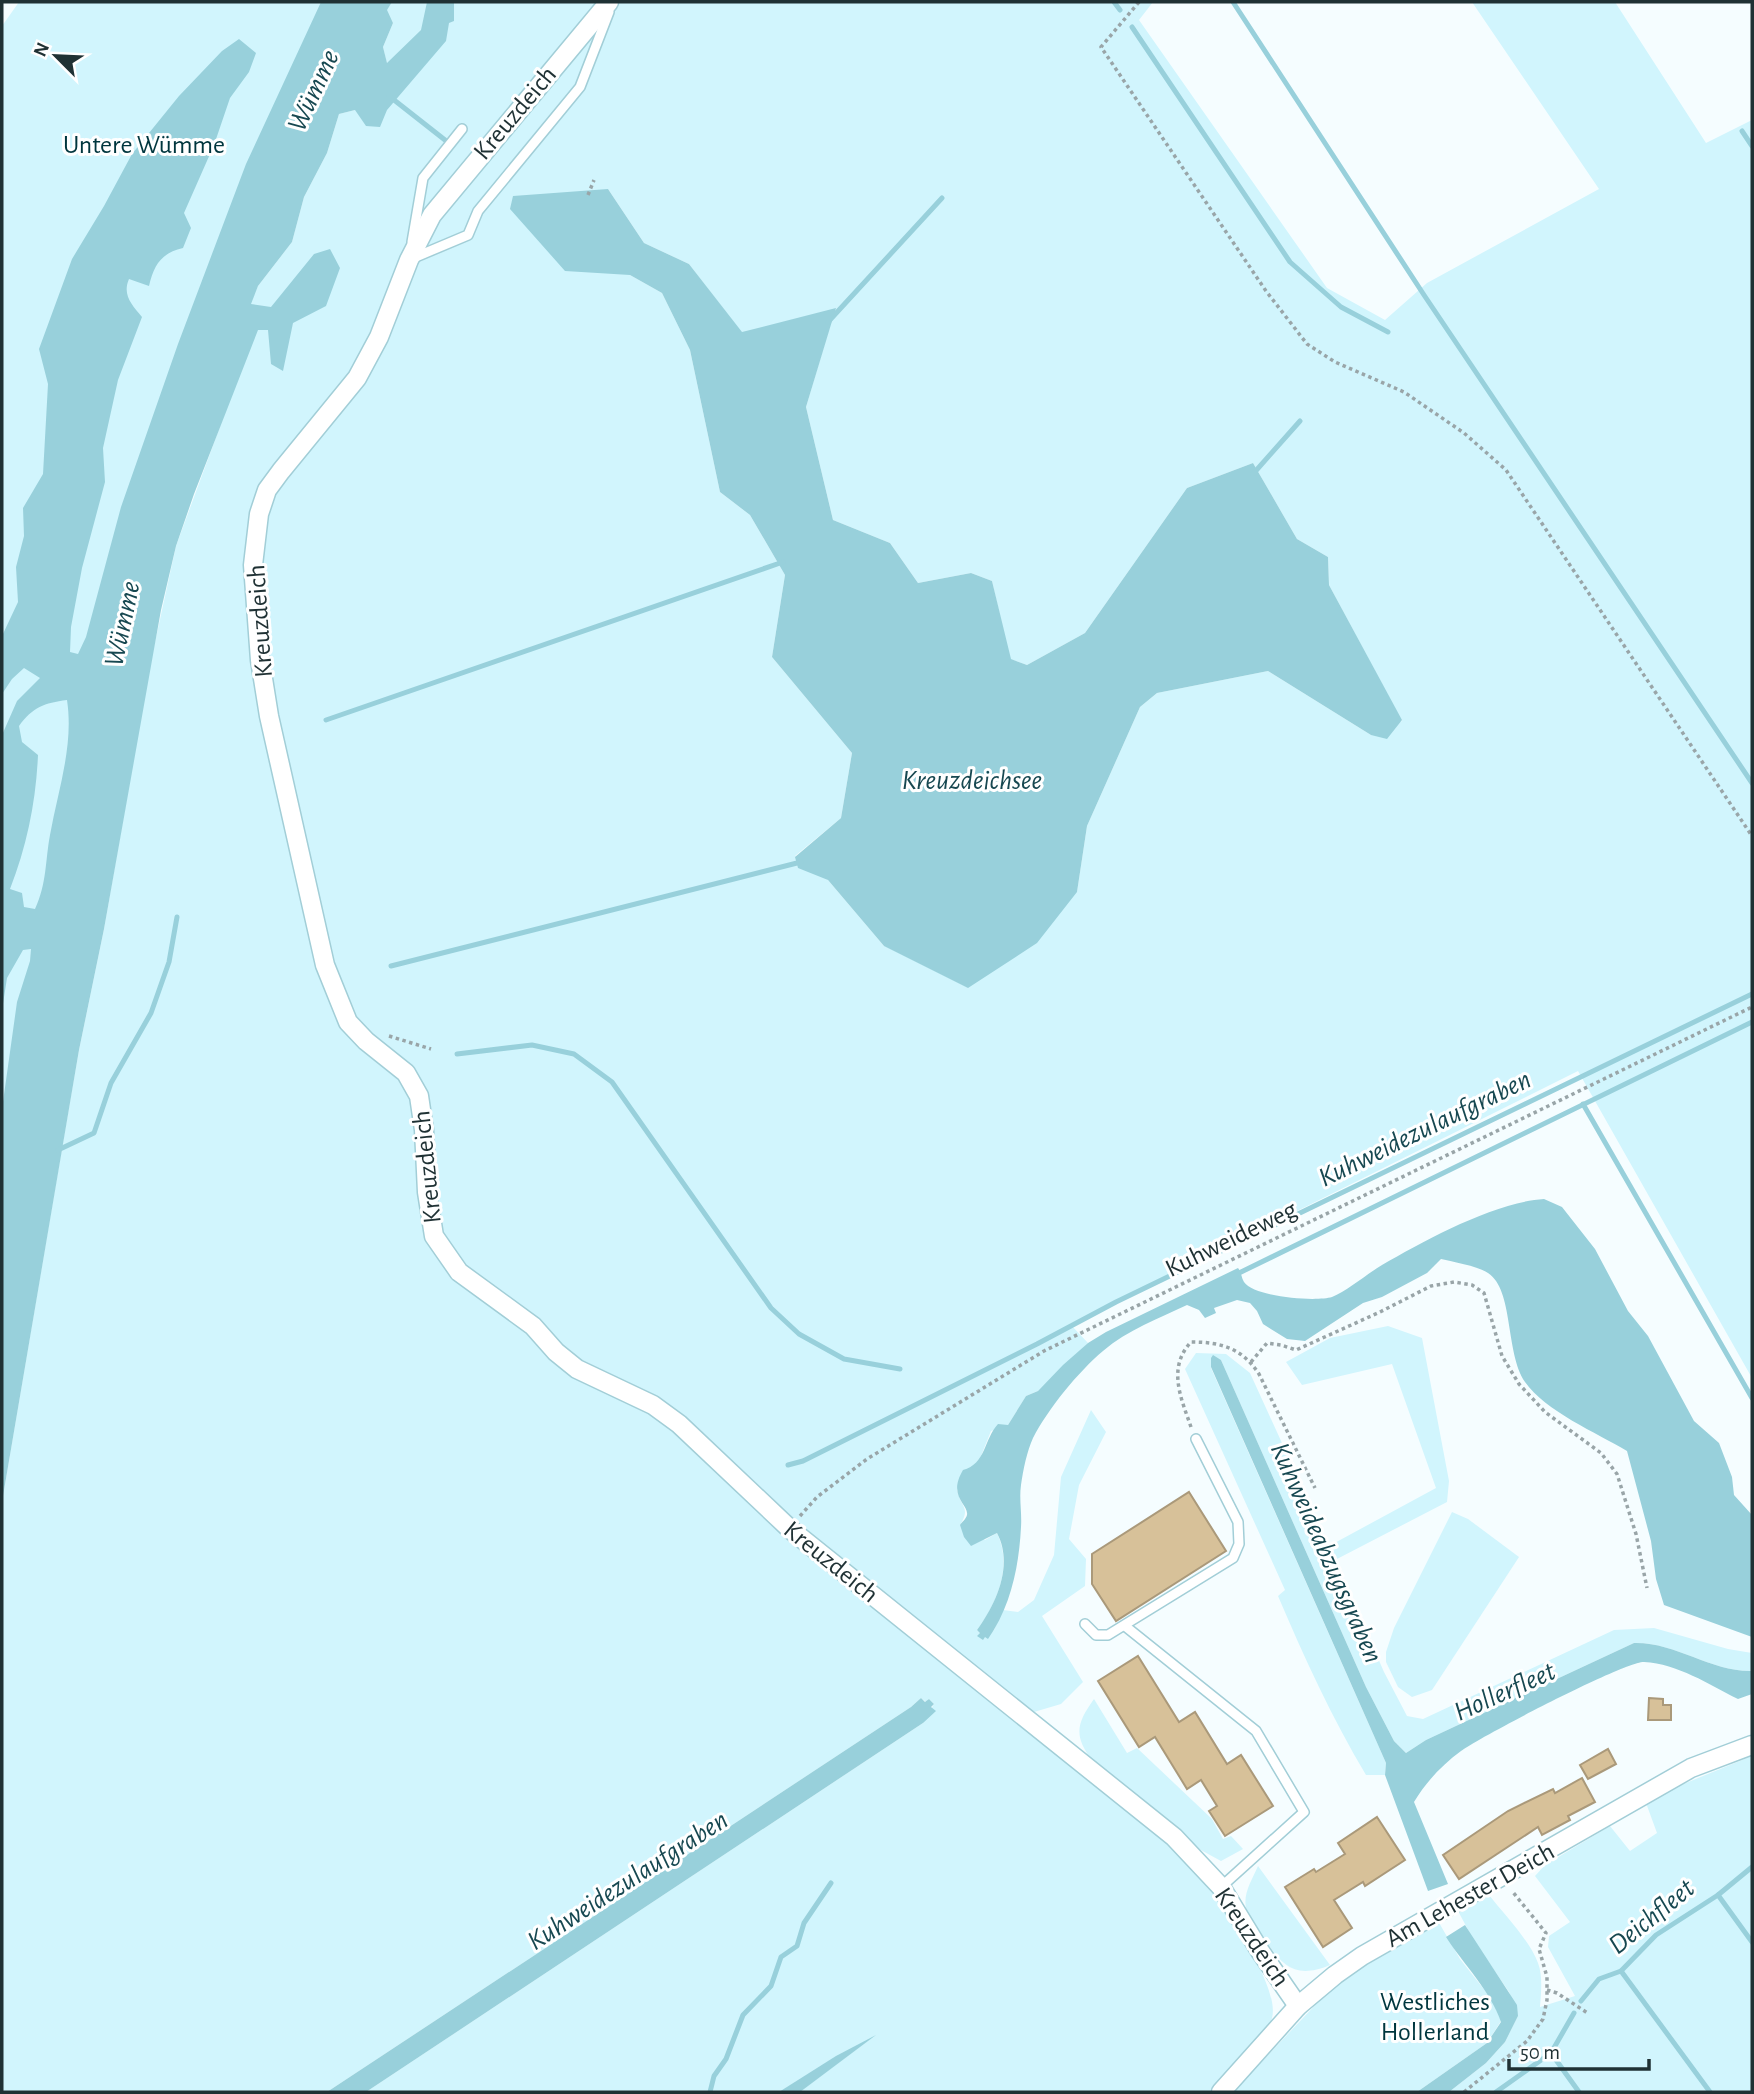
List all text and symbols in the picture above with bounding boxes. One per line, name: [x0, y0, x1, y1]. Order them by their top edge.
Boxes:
north arrow: [21, 21, 91, 91]
text: N: [30, 40, 53, 60]
water label: Wümme: [283, 46, 345, 136]
street label: Kreuzdeich: [469, 61, 561, 165]
park label: Untere Wümme: [63, 132, 225, 158]
street label: Kreuzdeich: [243, 564, 277, 678]
water label: Wümme: [100, 579, 146, 669]
water label: Kreuzdeichsee: [902, 767, 1042, 795]
water label: Kuhweidezulaufgraben: [1314, 1065, 1536, 1193]
street label: Kreuzdeich: [408, 1109, 446, 1225]
street label: Kuhweideweg: [1161, 1196, 1301, 1282]
water label: Kuhweideabzugsgraben: [1265, 1439, 1387, 1667]
street label: Kreuzdeich: [779, 1516, 883, 1608]
water label: Hollerfleet: [1450, 1657, 1561, 1727]
water label: Kuhweidezulaufgraben: [523, 1806, 733, 1956]
street label: Am Lehester Deich: [1381, 1838, 1559, 1952]
water label: Deichfleet: [1604, 1874, 1701, 1960]
street label: Kreuzdeich: [1210, 1883, 1294, 1991]
park label: Westliches Hollerland: [1380, 1989, 1490, 2045]
scale bar: [1509, 2028, 1649, 2072]
text: 50 m: [1520, 2042, 1560, 2063]

